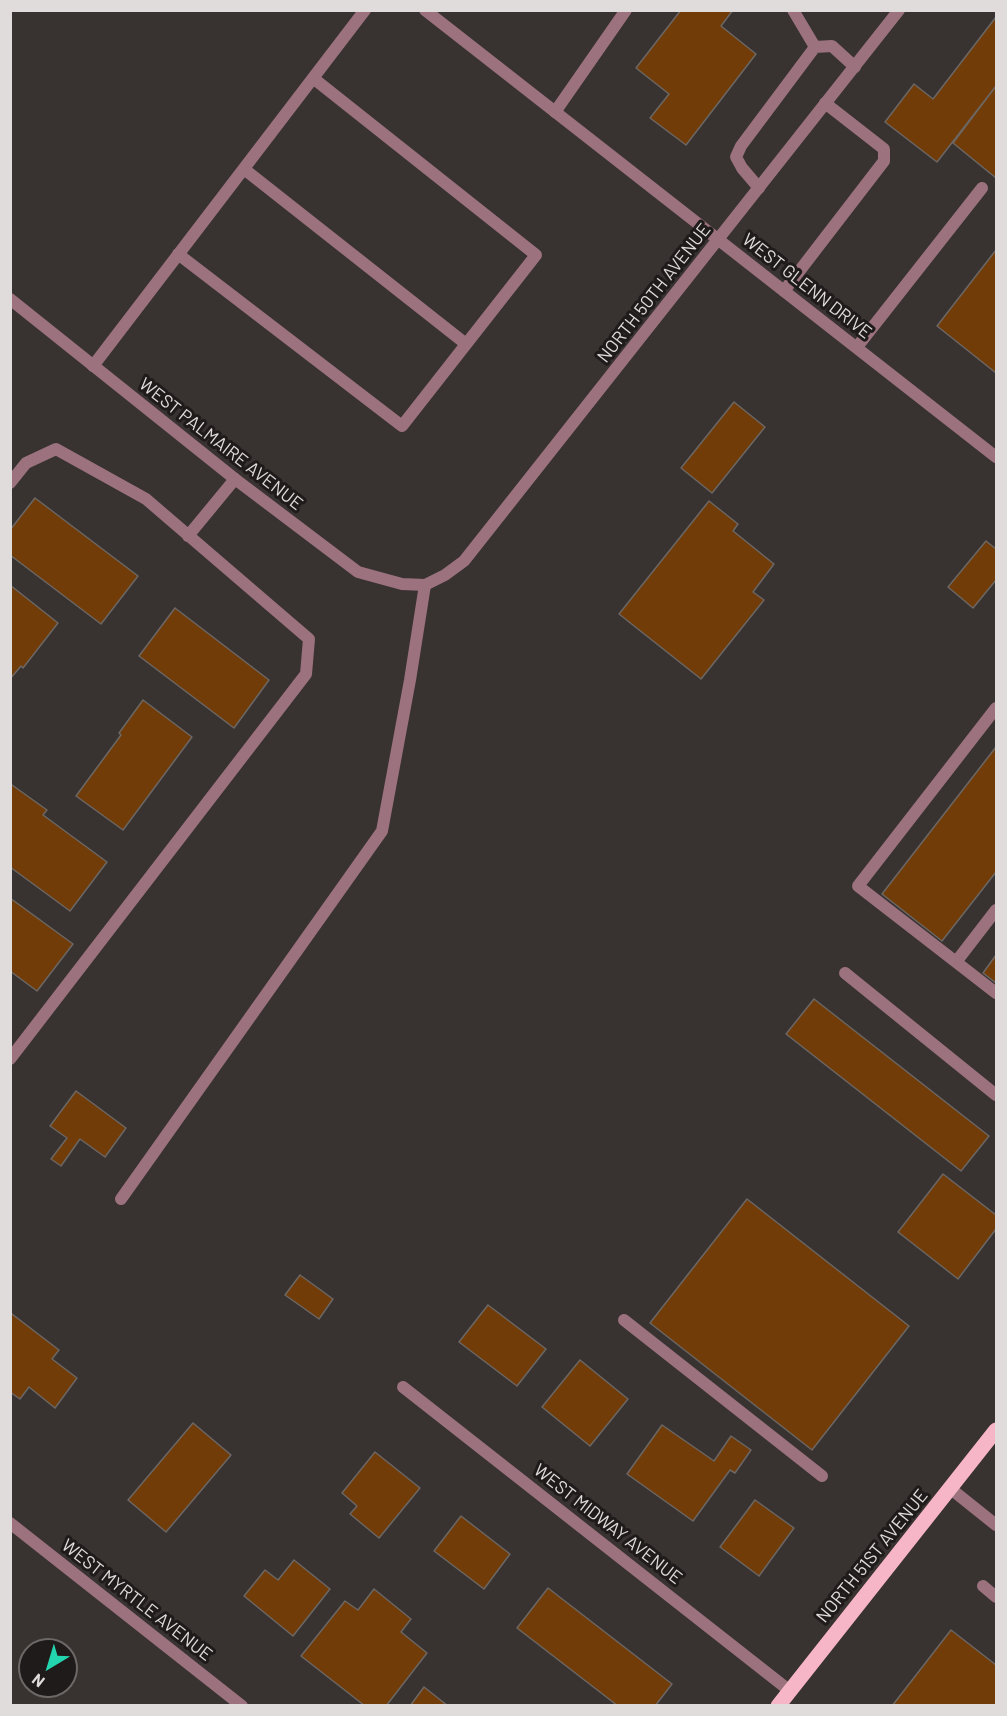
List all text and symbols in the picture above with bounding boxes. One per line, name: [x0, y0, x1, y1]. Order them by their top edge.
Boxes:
street label: NORTH 50TH AVENUE: [593, 219, 715, 367]
street label: WEST GLENN DRIVE: [738, 229, 876, 343]
street label: WEST PALMAIRE AVENUE: [135, 373, 307, 515]
street label: WEST MIDWAY AVENUE: [530, 1459, 686, 1589]
street label: NORTH 51ST AVENUE: [812, 1485, 932, 1627]
street label: WEST MYRTLE AVENUE: [57, 1534, 217, 1666]
north arrow: [18, 1638, 78, 1698]
text: N: [28, 1670, 48, 1692]

